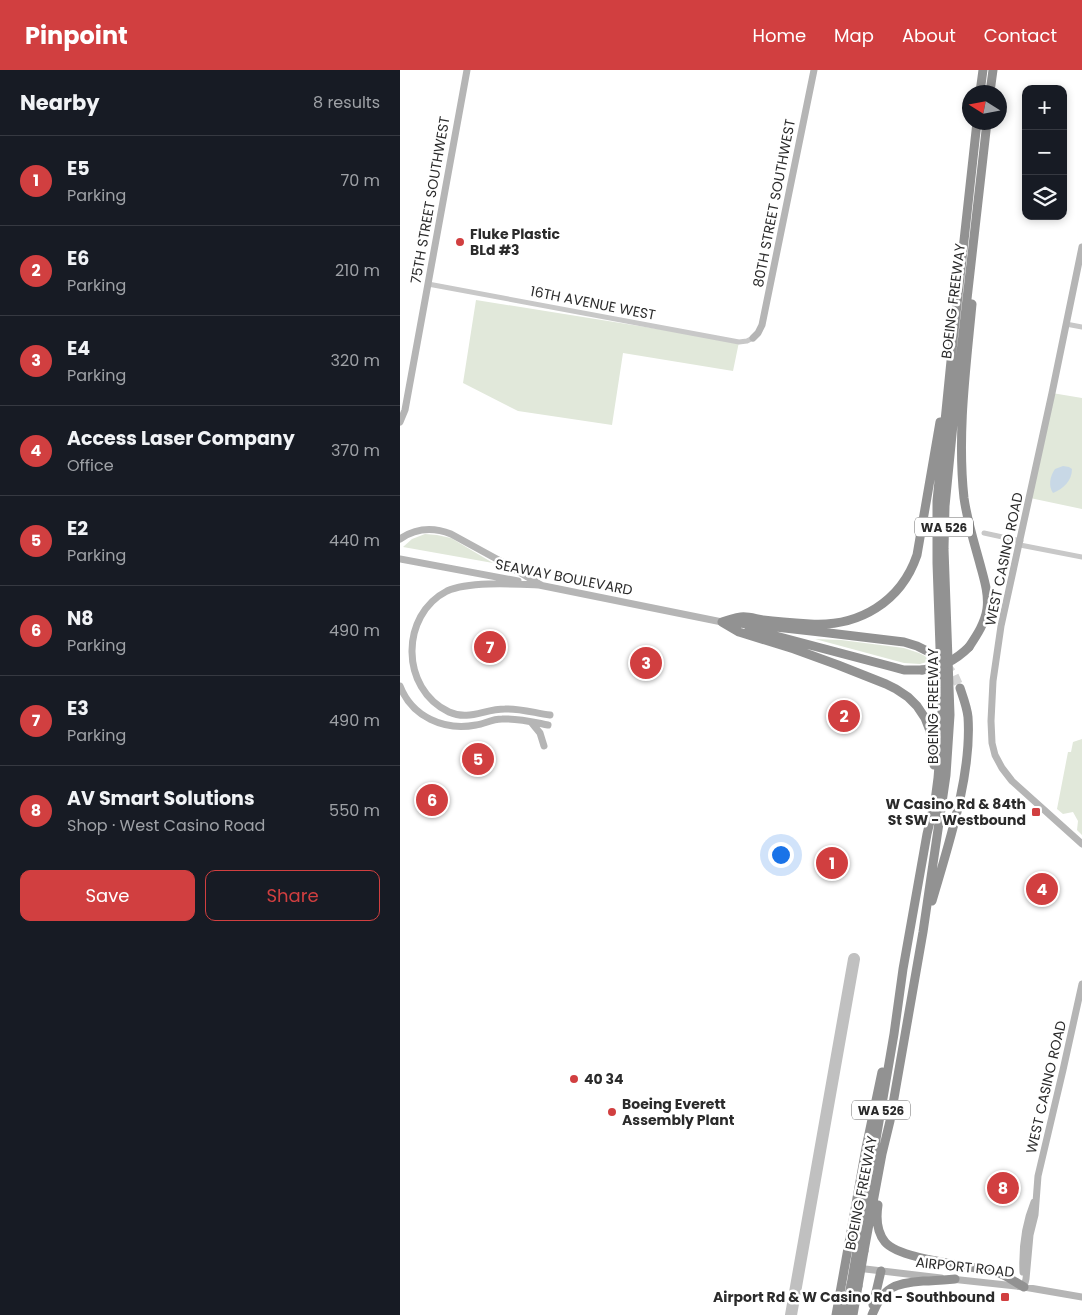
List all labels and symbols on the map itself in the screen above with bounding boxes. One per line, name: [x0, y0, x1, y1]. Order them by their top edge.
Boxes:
north arrow: [962, 85, 1007, 130]
street label: 75TH STREET SOUTHWEST: [405, 114, 455, 285]
street label: 80TH STREET SOUTHWEST: [748, 117, 800, 289]
place label: Fluke Plastic BLd #3: [470, 224, 560, 260]
marker: Fluke Plastic BLd #3: [454, 236, 466, 248]
street label: BOEING FREEWAY: [936, 242, 970, 360]
street label: 16TH AVENUE WEST: [529, 281, 658, 325]
street label: WEST CASINO ROAD: [980, 490, 1028, 627]
road number: WA 526: [915, 518, 973, 537]
street label: SEAWAY BOULEVARD: [494, 554, 634, 600]
pin: 7: [474, 628, 506, 666]
pin: 3: [630, 644, 662, 682]
street label: BOEING FREEWAY: [923, 648, 943, 764]
pin: 2: [828, 697, 860, 735]
pin: 5: [462, 740, 494, 778]
pin: 6: [416, 781, 448, 819]
place label: W Casino Rd & 84th St SW - Westbound: [885, 794, 1026, 830]
marker: W Casino Rd & 84th St SW - Westbound: [1030, 806, 1042, 818]
your location: [768, 842, 794, 868]
pin: 1: [816, 844, 848, 882]
pin: 4: [1026, 870, 1058, 908]
street label: WEST CASINO ROAD: [1021, 1019, 1071, 1155]
place label: 40 34: [584, 1069, 624, 1089]
marker: 40 34: [568, 1073, 580, 1085]
place label: Boeing Everett Assembly Plant: [622, 1094, 735, 1130]
road number: WA 526: [852, 1100, 910, 1120]
marker: Boeing Everett Assembly Plant: [606, 1106, 618, 1118]
street label: BOEING FREEWAY: [840, 1134, 882, 1252]
pin: 8: [987, 1169, 1019, 1207]
street label: AIRPORT ROAD: [915, 1252, 1015, 1282]
place label: Airport Rd & W Casino Rd - Southbound: [713, 1287, 995, 1307]
marker: Airport Rd & W Casino Rd - Southbound: [999, 1291, 1011, 1303]

